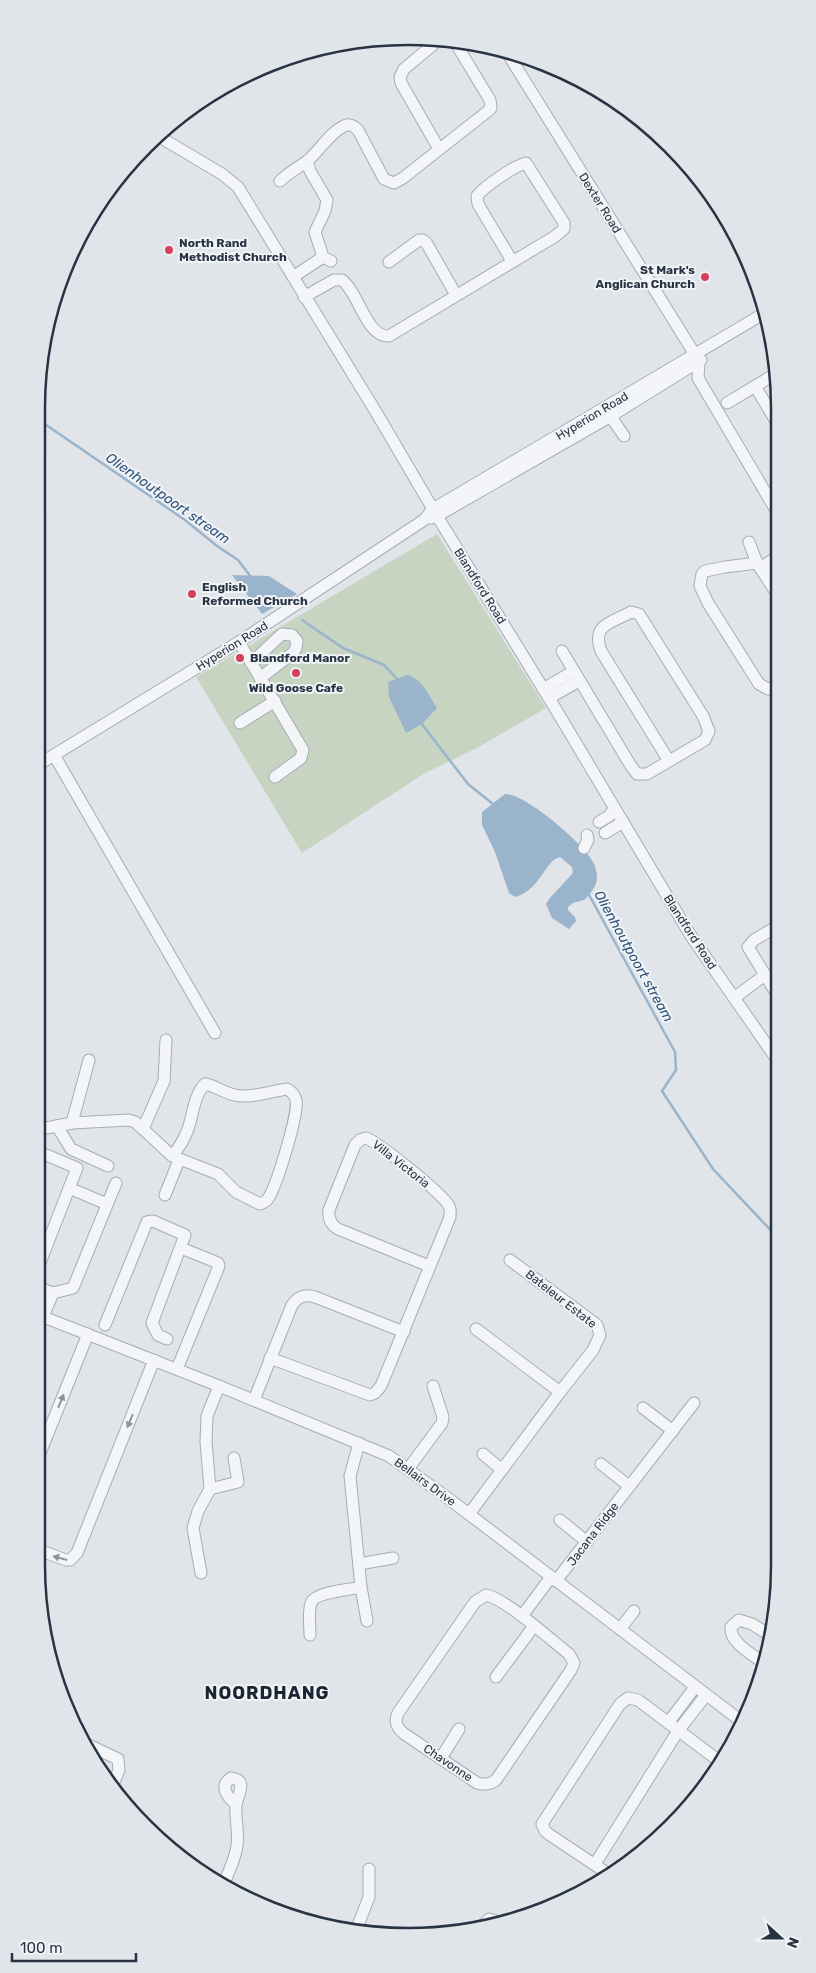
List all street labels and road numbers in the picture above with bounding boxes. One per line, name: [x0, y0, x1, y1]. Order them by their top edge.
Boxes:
street label: Dexter Road: [576, 170, 624, 236]
street label: Hyperion Road: [553, 389, 631, 443]
street label: Blandford Road: [451, 546, 509, 626]
street label: Hyperion Road: [193, 618, 271, 674]
street label: Blandford Road: [661, 892, 719, 972]
street label: Villa Victoria: [370, 1137, 432, 1191]
street label: Bateleur Estate: [523, 1267, 599, 1331]
street label: Bellairs Drive: [392, 1455, 459, 1509]
street label: Jacana Ridge: [565, 1499, 622, 1569]
street label: Chavonne: [421, 1741, 476, 1785]

